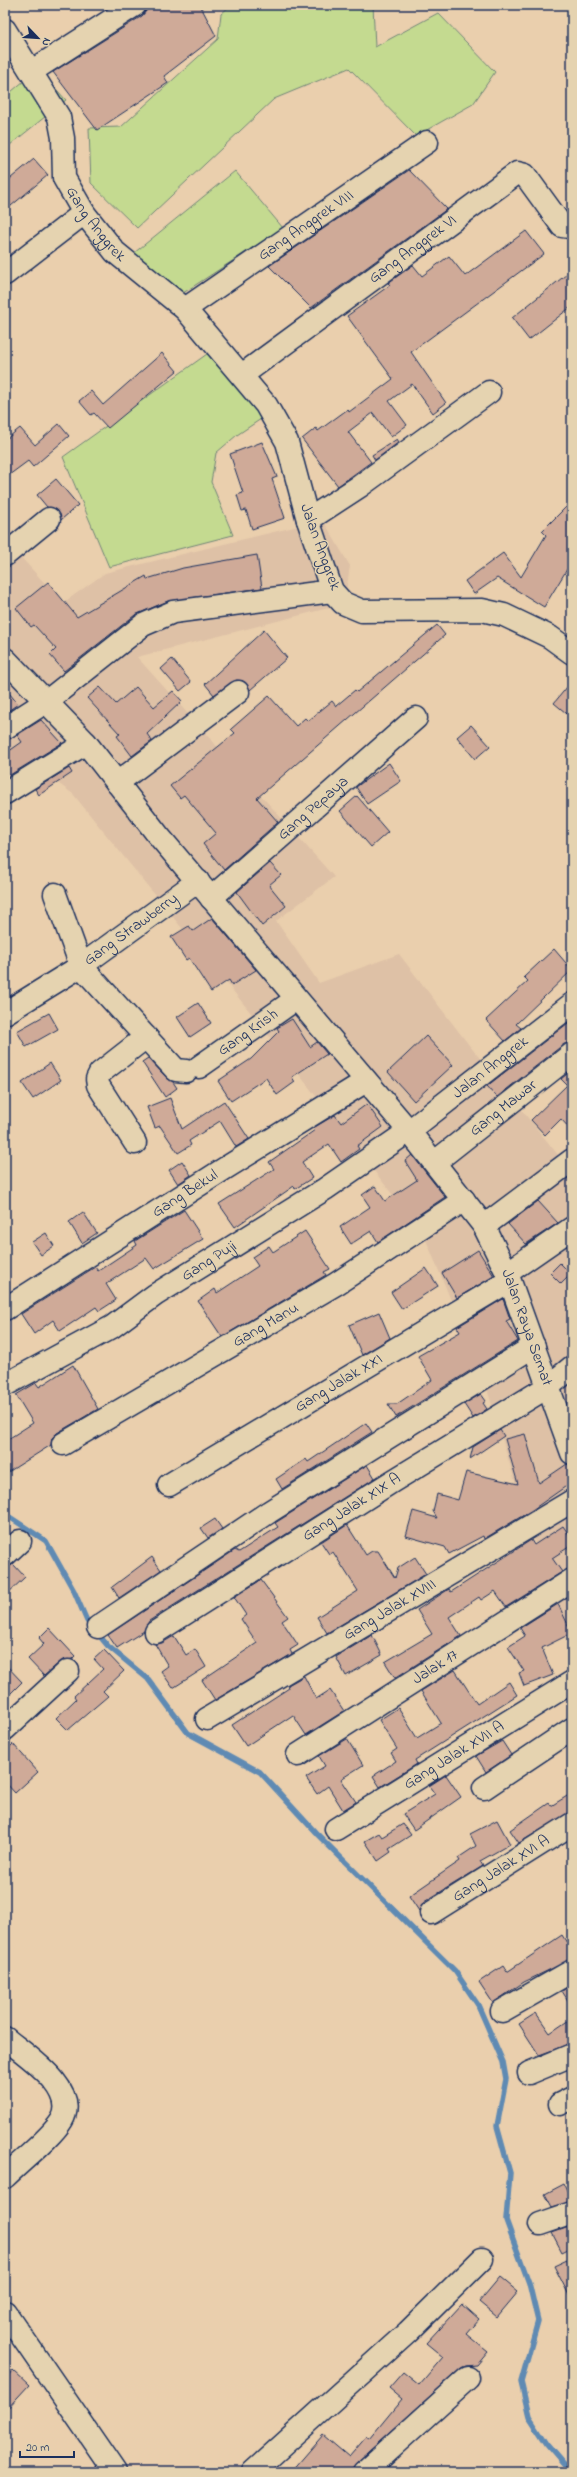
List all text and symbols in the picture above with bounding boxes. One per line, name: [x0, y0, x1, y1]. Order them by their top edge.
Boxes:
north arrow: [18, 18, 58, 58]
text: N: [37, 35, 55, 49]
street label: Gang Anggrek: [59, 182, 132, 269]
street label: Gang Anggrek VIII: [253, 184, 359, 267]
street label: Gang Anggrek VI: [364, 209, 462, 290]
street label: Jalan Anggrek: [293, 500, 347, 595]
street label: Gang Pepaya: [272, 770, 354, 846]
street label: Gang Strawberry: [79, 887, 184, 972]
street label: Gang Krish: [213, 1003, 283, 1062]
street label: Jalan Anggrek: [447, 1029, 535, 1105]
street label: Gang Mawar: [464, 1074, 542, 1142]
street label: Gang Bekul: [147, 1163, 223, 1224]
street label: Gang Puji: [177, 1235, 242, 1288]
street label: Jalan Raya Semat: [495, 1266, 559, 1390]
street label: Gang Manu: [228, 1296, 303, 1354]
street label: Gang Jalak XXI: [290, 1347, 387, 1419]
street label: Gang Jalak XIX A: [298, 1467, 406, 1548]
street label: Gang Jalak XVIII: [339, 1573, 441, 1647]
street label: Jalak 17: [408, 1643, 463, 1691]
street label: Gang Jalak XVII A: [399, 1715, 509, 1796]
street label: Gang Jalak XVI A: [448, 1829, 555, 1908]
scale bar: [20, 2433, 74, 2459]
text: 20 m: [26, 2439, 49, 2457]

